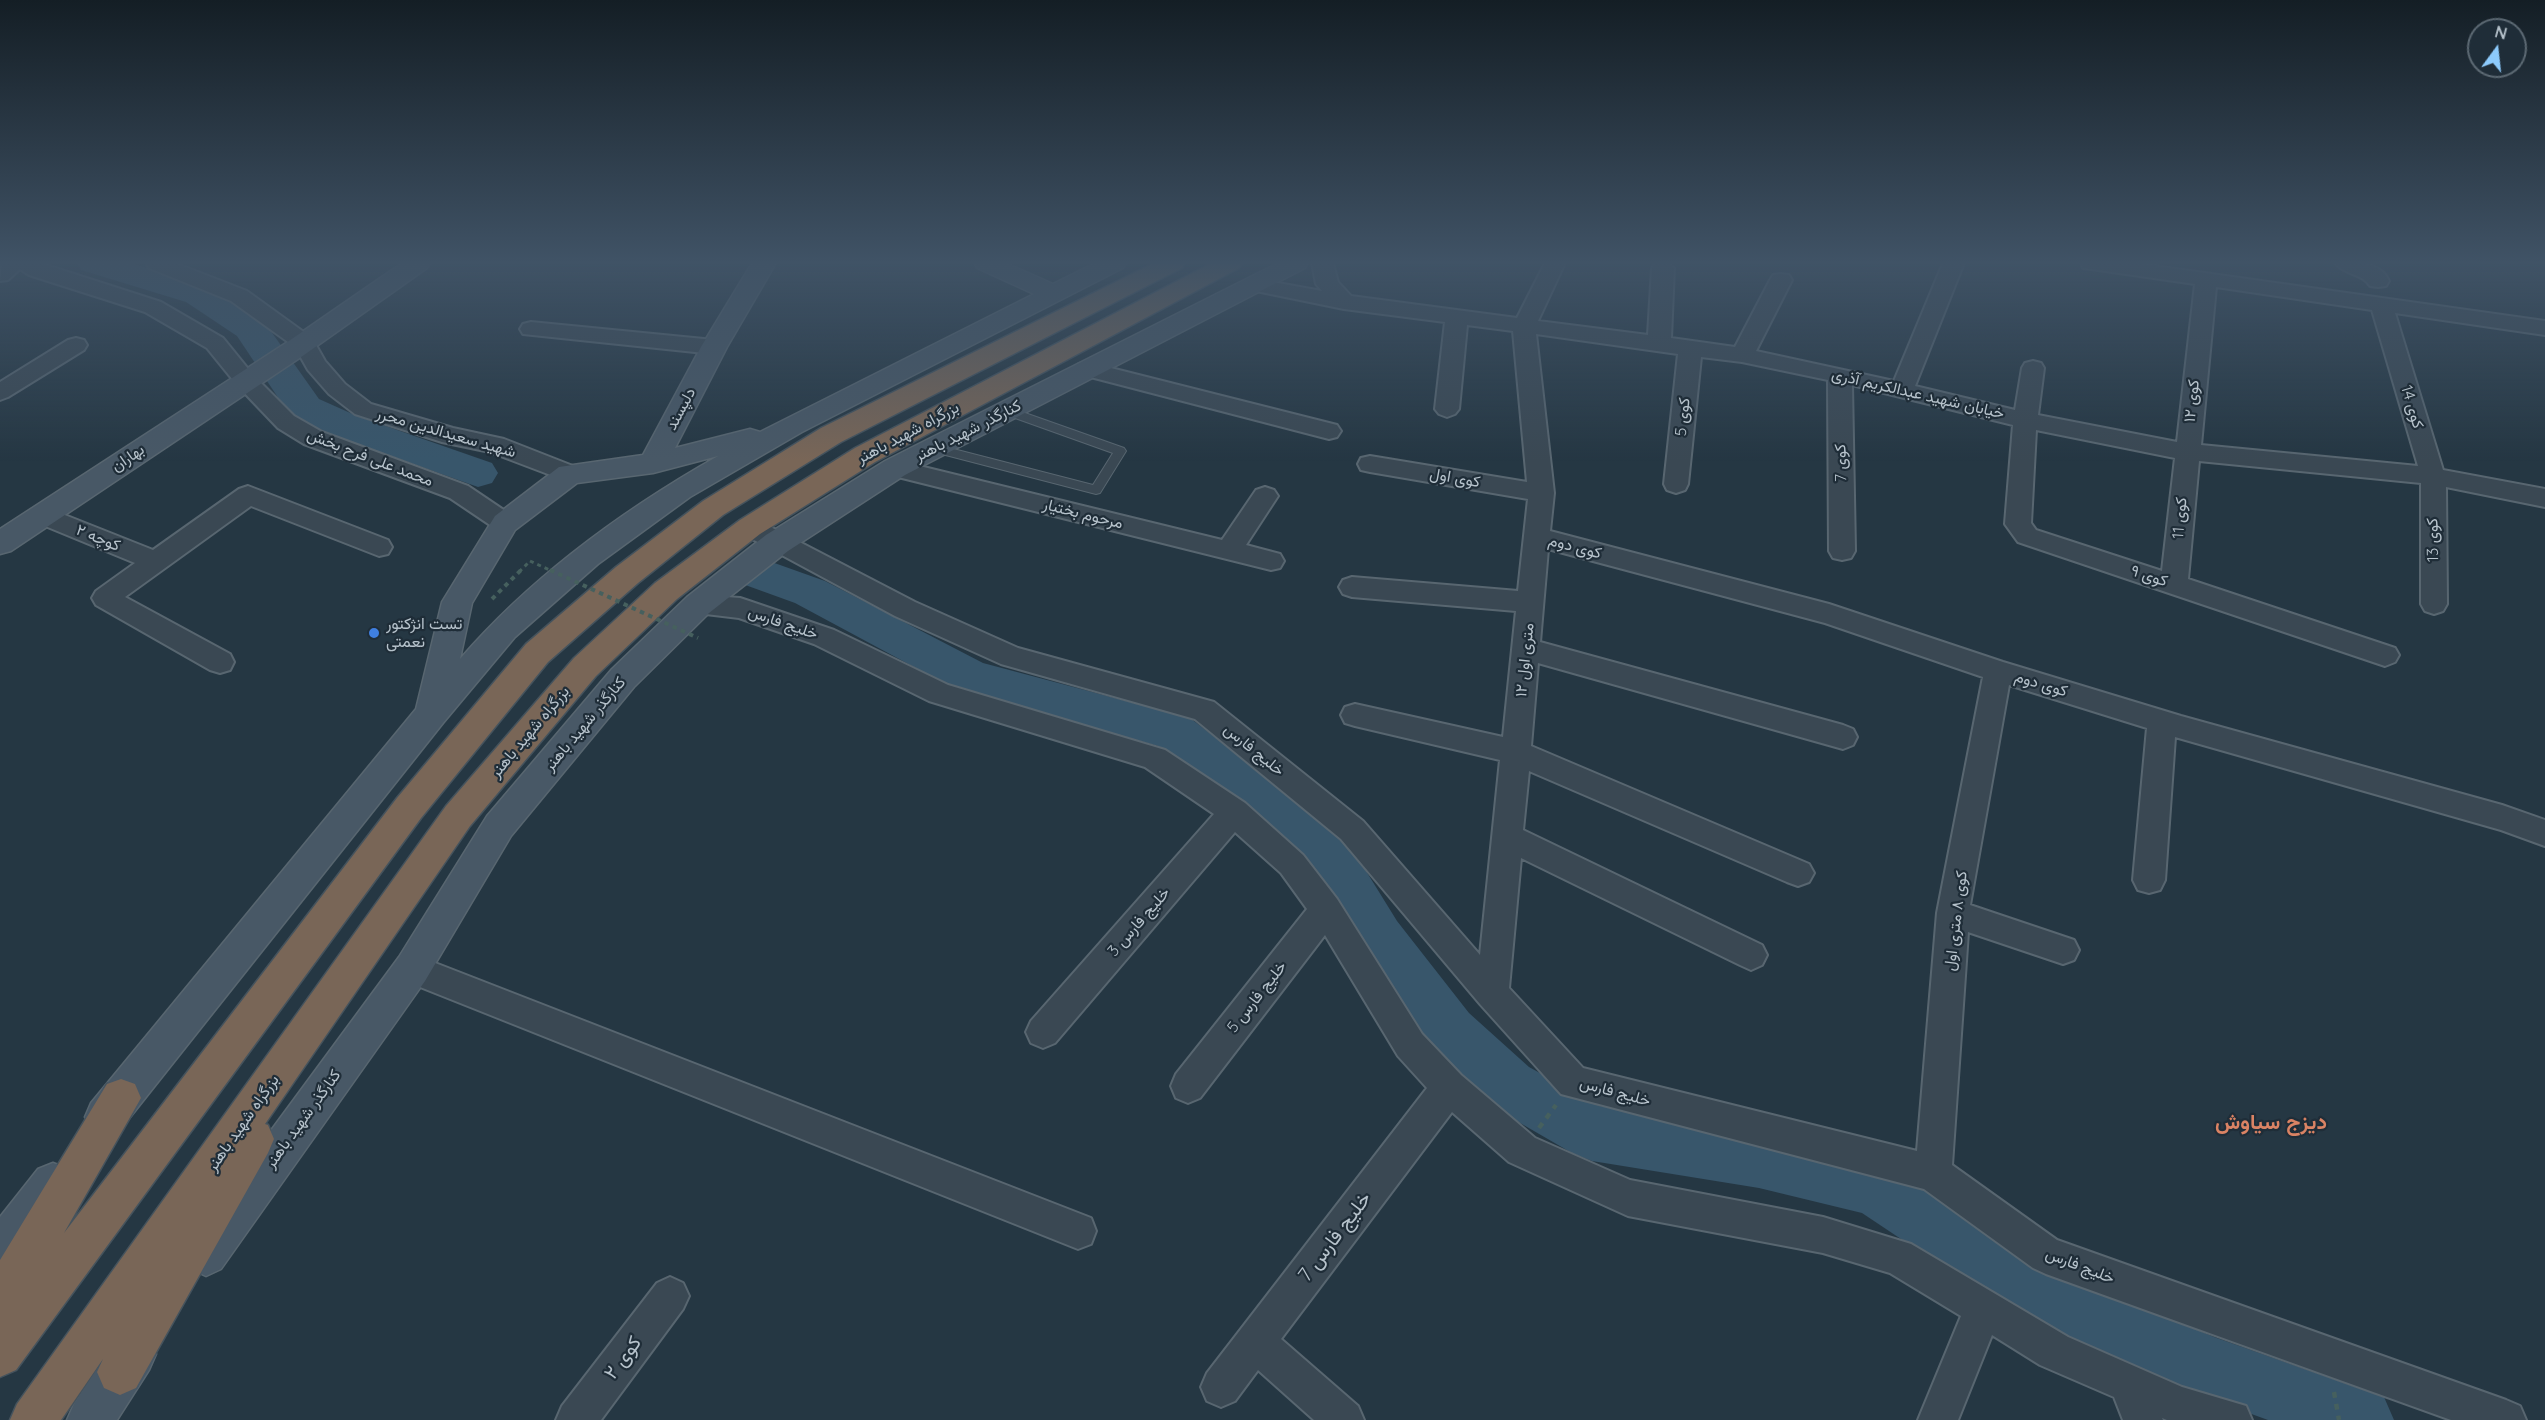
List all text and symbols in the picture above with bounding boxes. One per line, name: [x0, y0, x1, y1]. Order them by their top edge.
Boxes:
north arrow: [2467, 18, 2527, 78]
text: N: [2493, 21, 2509, 44]
street label: خیابان شهید عبدالکریم آذری: [1830, 365, 2006, 423]
street label: کوی ۱۲: [2180, 379, 2204, 423]
street label: کوی 14: [2396, 383, 2428, 431]
street label: دلپسند: [662, 384, 700, 434]
street label: کنارگذر شهید باهنر: [912, 396, 1024, 466]
street label: کوی 5: [1671, 397, 1695, 437]
street label: بزرگراه شهید باهنر: [854, 398, 962, 468]
street label: شهید سعیدالدین محرر: [374, 404, 518, 462]
street label: محمد علی فرح بخش: [304, 425, 436, 491]
street label: بهاران: [108, 440, 148, 476]
street label: کوی 7: [1831, 444, 1851, 482]
street label: کوی اول: [1428, 464, 1482, 492]
street label: مرحوم بختیار: [1041, 495, 1125, 533]
street label: کوی 11: [2169, 496, 2191, 540]
street label: کوی 13: [2423, 518, 2443, 562]
street label: کوچه ۲: [73, 520, 123, 556]
street label: کوی دوم: [1546, 531, 1604, 563]
street label: کوی ۹: [2128, 561, 2170, 591]
street label: خلیج فارس: [746, 602, 820, 644]
place label: تست انژکتور نعمتی: [386, 614, 462, 652]
street label: ۱۲ متری اول: [1512, 622, 1538, 698]
marker: تست انژکتور نعمتی: [367, 626, 381, 640]
street label: کوی دوم: [2012, 667, 2070, 701]
street label: کنارگذر شهید باهنر: [540, 673, 630, 775]
street label: بزرگراه شهید باهنر: [486, 682, 574, 782]
street label: خلیج فارس: [1220, 720, 1288, 780]
street label: کوی ۸ متری اول: [1940, 870, 1972, 972]
street label: خلیج فارس 3: [1104, 884, 1174, 960]
street label: خلیج فارس 5: [1223, 957, 1291, 1037]
street label: کنارگذر شهید باهنر: [261, 1066, 345, 1172]
street label: بزرگراه شهید باهنر: [203, 1071, 283, 1175]
street label: خلیج فارس: [1578, 1073, 1652, 1111]
district label: دیزج سیاوش: [2215, 1110, 2327, 1136]
street label: خلیج فارس 7: [1293, 1187, 1377, 1287]
street label: خلیج فارس: [2043, 1244, 2117, 1288]
street label: کوی ۲: [599, 1332, 647, 1384]

